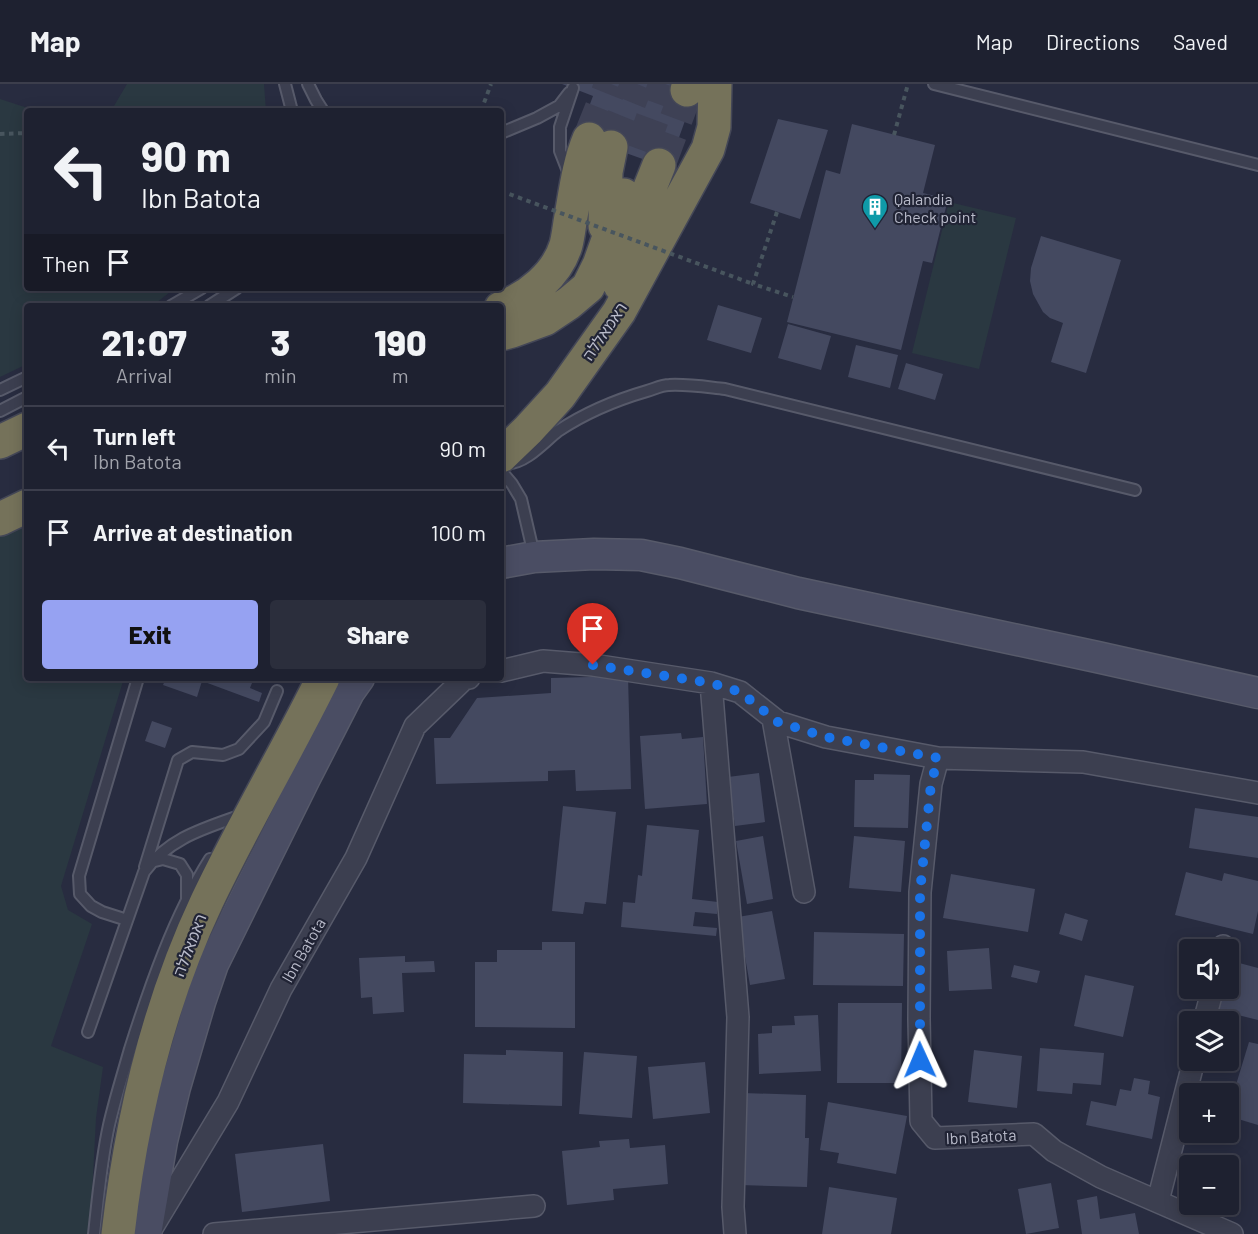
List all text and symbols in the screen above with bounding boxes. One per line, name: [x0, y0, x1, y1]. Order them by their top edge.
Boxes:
text: Map: [30, 24, 81, 58]
text: Map: [976, 29, 1013, 54]
text: Directions: [1046, 29, 1140, 54]
text: Saved: [1173, 29, 1228, 54]
text: 90 m: [141, 130, 231, 180]
icon: left: [42, 132, 120, 210]
text: Ibn Batota: [141, 181, 261, 213]
place label: Qalandia Check point: [894, 189, 976, 226]
building icon: Qalandia Check point: [860, 192, 890, 230]
icon: arrive: [102, 246, 135, 279]
text: Then: [42, 250, 90, 276]
street label: ראמאללה: [578, 298, 630, 364]
text: 21:07: [101, 320, 187, 363]
text: 3: [270, 320, 290, 363]
text: 190: [374, 320, 427, 363]
text: Arrival: [116, 363, 172, 387]
text: min: [264, 363, 297, 387]
text: m: [392, 363, 409, 387]
text: Turn left: [93, 423, 176, 449]
icon: left: [42, 432, 75, 465]
text: 90 m: [440, 435, 486, 461]
text: Ibn Batota: [93, 449, 182, 473]
icon: arrive: [42, 516, 75, 549]
text: Arrive at destination: [93, 519, 292, 545]
text: 100 m: [431, 519, 486, 545]
button: Exit: [42, 600, 258, 669]
button: Share: [270, 600, 486, 669]
pin: [567, 603, 618, 665]
icon: arrive: [576, 612, 609, 645]
street label: ראמאללה: [168, 911, 210, 979]
street label: Ibn Batota: [277, 915, 329, 985]
map controls: [1179, 939, 1239, 1215]
button: sound: [1179, 939, 1239, 999]
button: layers: [1179, 1011, 1239, 1071]
position arrow: [888, 1028, 952, 1092]
button: +: [1179, 1083, 1239, 1143]
street label: Ibn Batota: [945, 1125, 1017, 1147]
button: −: [1179, 1155, 1239, 1215]

